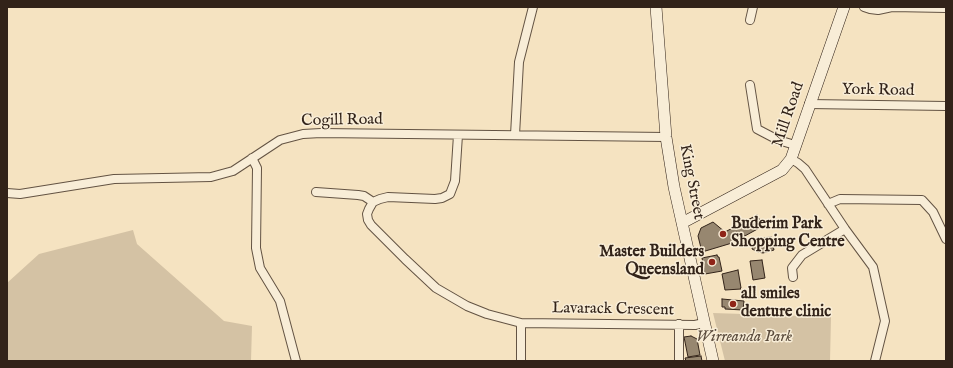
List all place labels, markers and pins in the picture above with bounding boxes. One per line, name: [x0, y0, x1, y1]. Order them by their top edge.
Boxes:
place label: Buderim Park Shopping Centre: [731, 215, 845, 253]
marker: Buderim Park Shopping Centre: [718, 229, 728, 239]
place label: Master Builders Queensland: [599, 243, 704, 281]
marker: Master Builders Queensland: [707, 257, 717, 267]
place label: all smiles denture clinic: [741, 285, 831, 323]
marker: all smiles denture clinic: [728, 299, 738, 309]

